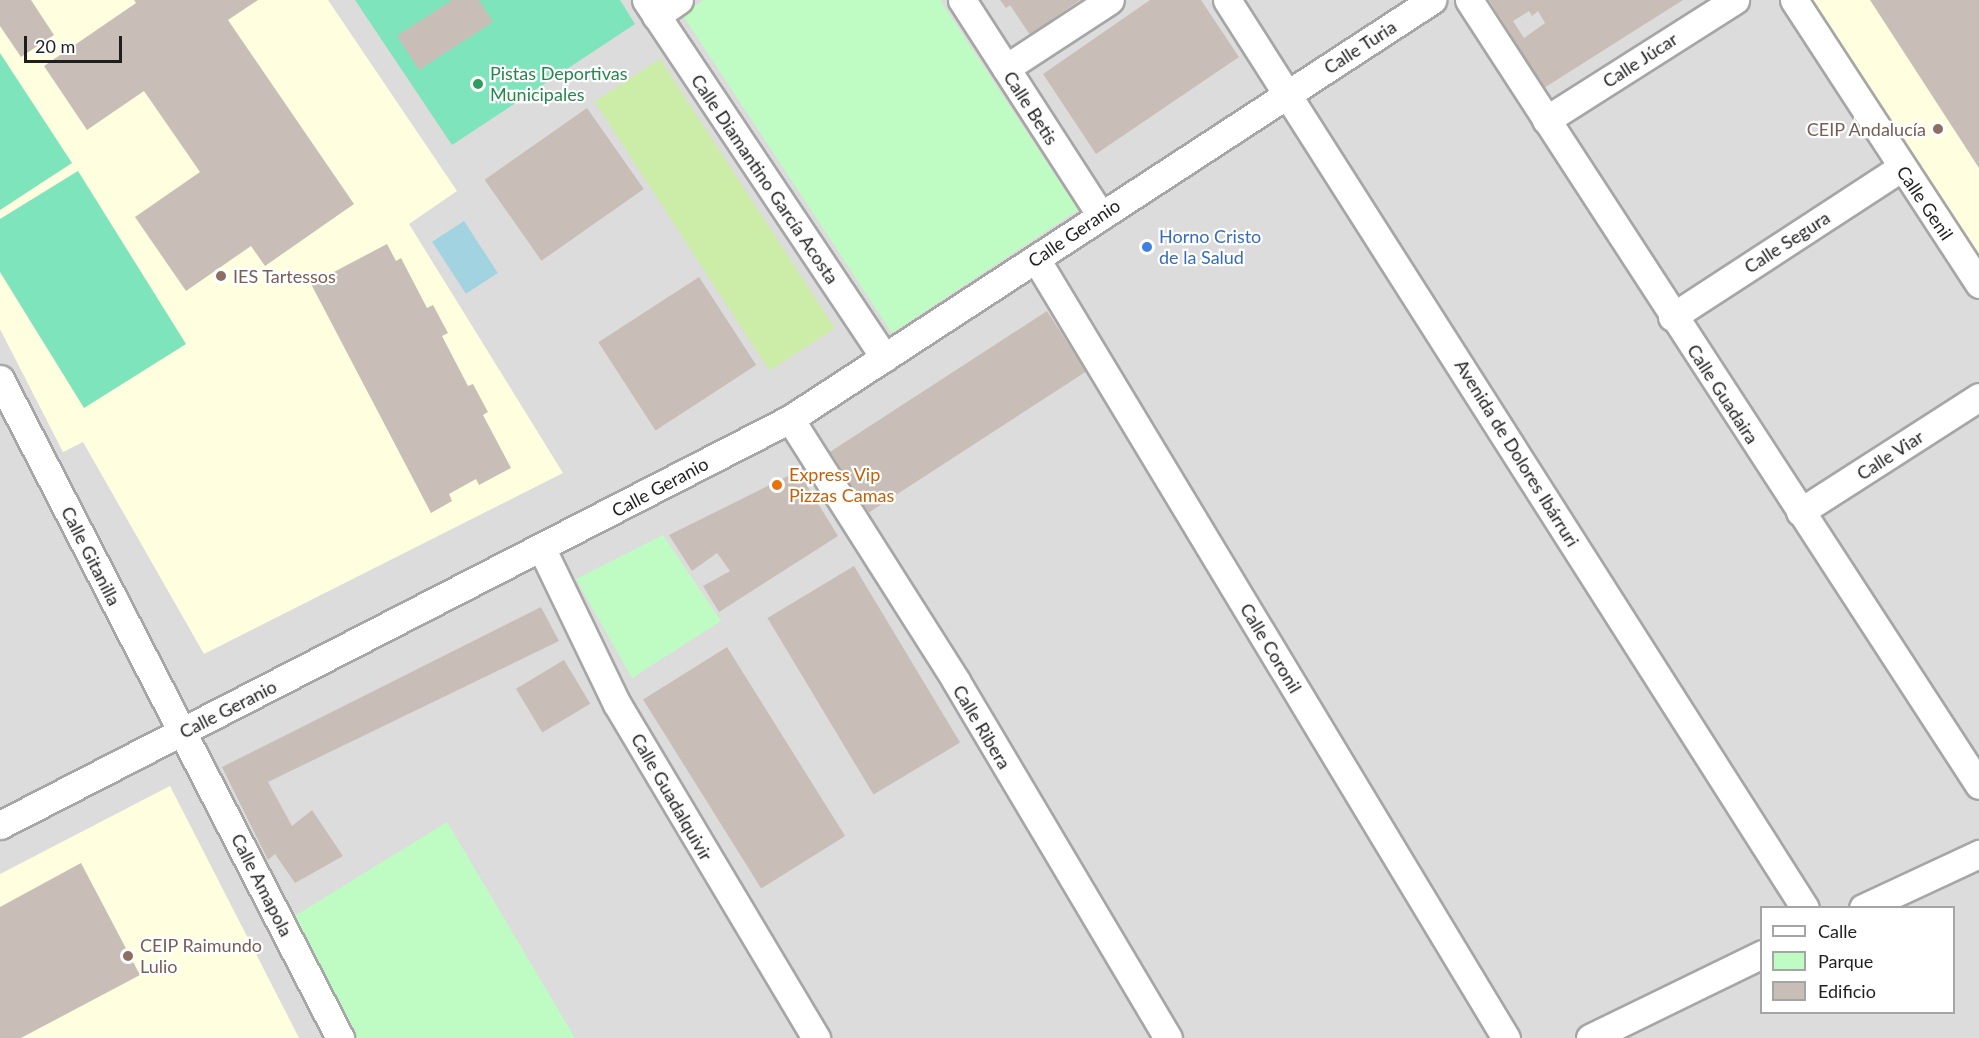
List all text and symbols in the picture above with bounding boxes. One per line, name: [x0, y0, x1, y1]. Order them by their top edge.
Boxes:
street label: Calle Turia: [1320, 16, 1400, 78]
scale bar: [27, 24, 124, 62]
street label: Calle Júcar: [1598, 28, 1682, 92]
text: 20 m: [35, 35, 75, 57]
place label: Pistas Deportivas Municipales: [490, 63, 628, 106]
street label: Calle Betis: [999, 67, 1063, 149]
street label: Calle Diamantino García Acosta: [687, 70, 843, 288]
marker: Pistas Deportivas Municipales: [471, 77, 485, 91]
place label: CEIP Andalucía: [1806, 118, 1926, 140]
marker: CEIP Andalucía: [1931, 122, 1945, 136]
street label: Calle Genil: [1892, 162, 1958, 244]
street label: Calle Geranio: [1024, 194, 1124, 272]
street label: Calle Segura: [1740, 206, 1834, 278]
place label: Horno Cristo de la Salud: [1159, 226, 1261, 268]
marker: Horno Cristo de la Salud: [1140, 240, 1154, 254]
place label: IES Tartessos: [233, 265, 336, 287]
marker: IES Tartessos: [214, 269, 228, 283]
street label: Calle Guadaira: [1683, 340, 1763, 448]
street label: Avenida de Dolores Ibárruri: [1450, 355, 1584, 551]
street label: Calle Viar: [1852, 425, 1928, 485]
street label: Calle Geranio: [608, 453, 712, 521]
place label: Express Vip Pizzas Camas: [789, 464, 894, 506]
marker: Express Vip Pizzas Camas: [770, 478, 784, 492]
street label: Calle Gitanilla: [57, 503, 125, 609]
street label: Calle Coronil: [1236, 599, 1306, 697]
street label: Calle Geranio: [176, 675, 280, 743]
street label: Calle Ribera: [949, 681, 1015, 773]
street label: Calle Guadalquivir: [627, 729, 717, 865]
street label: Calle Amapola: [227, 830, 297, 940]
legend: [1760, 906, 1955, 1014]
text: Calle: [1818, 920, 1857, 942]
place label: CEIP Raimundo Lulio: [140, 935, 262, 978]
marker: CEIP Raimundo Lulio: [121, 949, 135, 963]
text: Parque: [1818, 950, 1873, 972]
text: Edificio: [1818, 980, 1876, 1002]

